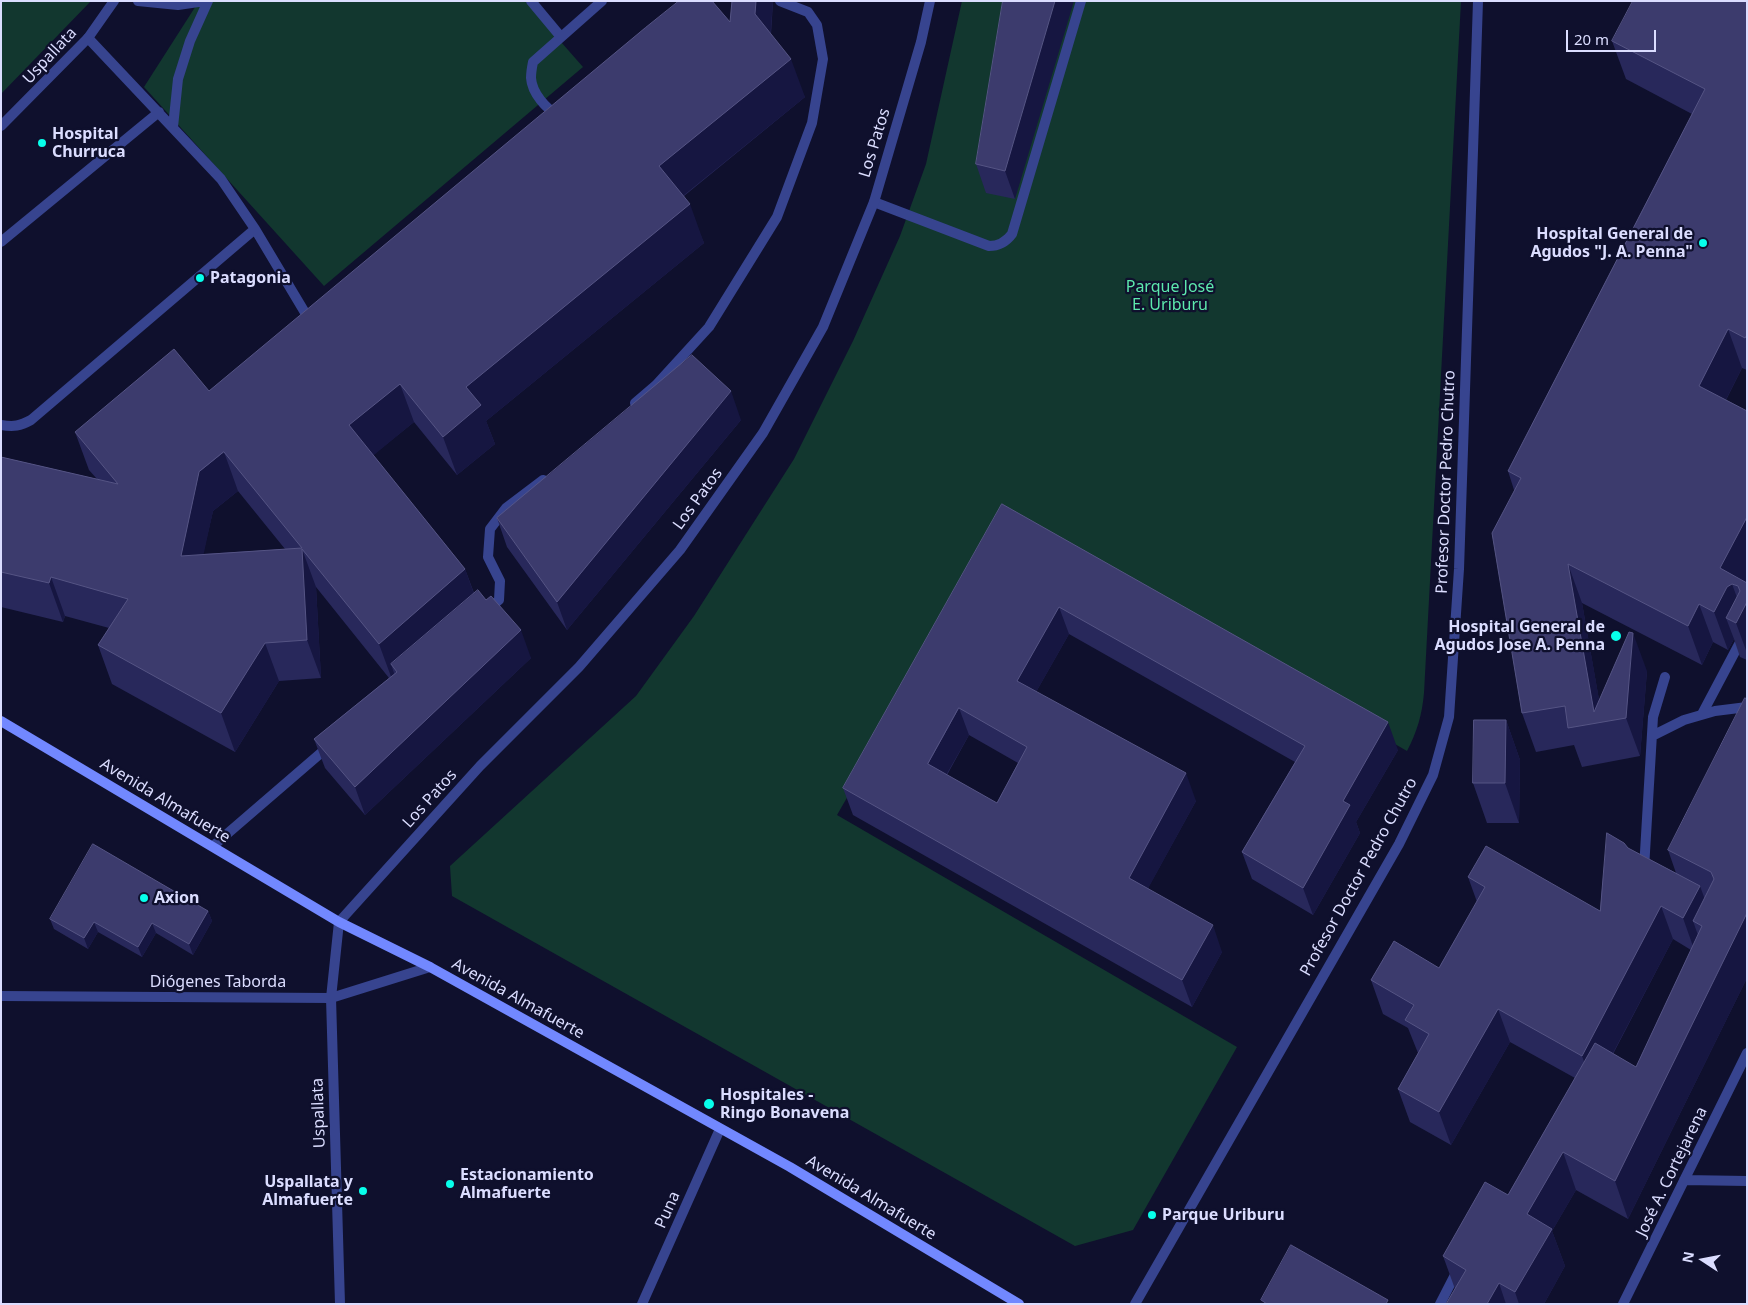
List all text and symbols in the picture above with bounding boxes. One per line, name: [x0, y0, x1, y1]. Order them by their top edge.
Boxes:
scale bar: [1568, 20, 1658, 52]
street label: Uspallata: [19, 24, 81, 88]
text: 20 m: [1574, 29, 1609, 49]
street label: Los Patos: [855, 106, 895, 180]
place label: Hospital Churruca: [52, 124, 126, 162]
marker: Hospital Churruca: [36, 137, 48, 149]
place label: Hospital General de Agudos "J. A. Penna": [1530, 224, 1693, 262]
marker: Hospital General de Agudos "J. A. Penna": [1697, 237, 1709, 249]
place label: Patagonia: [210, 268, 291, 288]
marker: Patagonia: [194, 272, 206, 284]
park label: Parque José E. Uriburu: [1126, 277, 1214, 315]
street label: Profesor Doctor Pedro Chutro: [1432, 370, 1460, 594]
street label: Los Patos: [669, 464, 727, 534]
place label: Hospital General de Agudos Jose A. Penna: [1434, 617, 1605, 655]
marker: Hospital General de Agudos Jose A. Penna: [1609, 629, 1623, 643]
street label: Avenida Almafuerte: [96, 755, 234, 847]
street label: Los Patos: [399, 766, 461, 832]
street label: Profesor Doctor Pedro Chutro: [1296, 774, 1422, 980]
place label: Axion: [154, 888, 200, 908]
marker: Axion: [138, 892, 150, 904]
street label: Avenida Almafuerte: [448, 955, 588, 1043]
street label: Diógenes Taborda: [150, 972, 286, 992]
street label: Uspallata: [308, 1078, 330, 1148]
place label: Hospitales - Ringo Bonavena: [720, 1085, 849, 1123]
marker: Hospitales - Ringo Bonavena: [702, 1097, 716, 1111]
street label: José A. Cortejarena: [1632, 1104, 1712, 1240]
street label: Avenida Almafuerte: [802, 1152, 940, 1244]
place label: Estacionamiento Almafuerte: [460, 1165, 594, 1203]
place label: Uspallata y Almafuerte: [262, 1172, 353, 1210]
marker: Estacionamiento Almafuerte: [444, 1178, 456, 1190]
marker: Uspallata y Almafuerte: [357, 1185, 369, 1197]
street label: Puna: [651, 1189, 685, 1231]
place label: Parque Uriburu: [1162, 1205, 1285, 1225]
marker: Parque Uriburu: [1146, 1209, 1158, 1221]
north arrow: [1678, 1235, 1728, 1285]
text: N: [1677, 1250, 1698, 1264]

